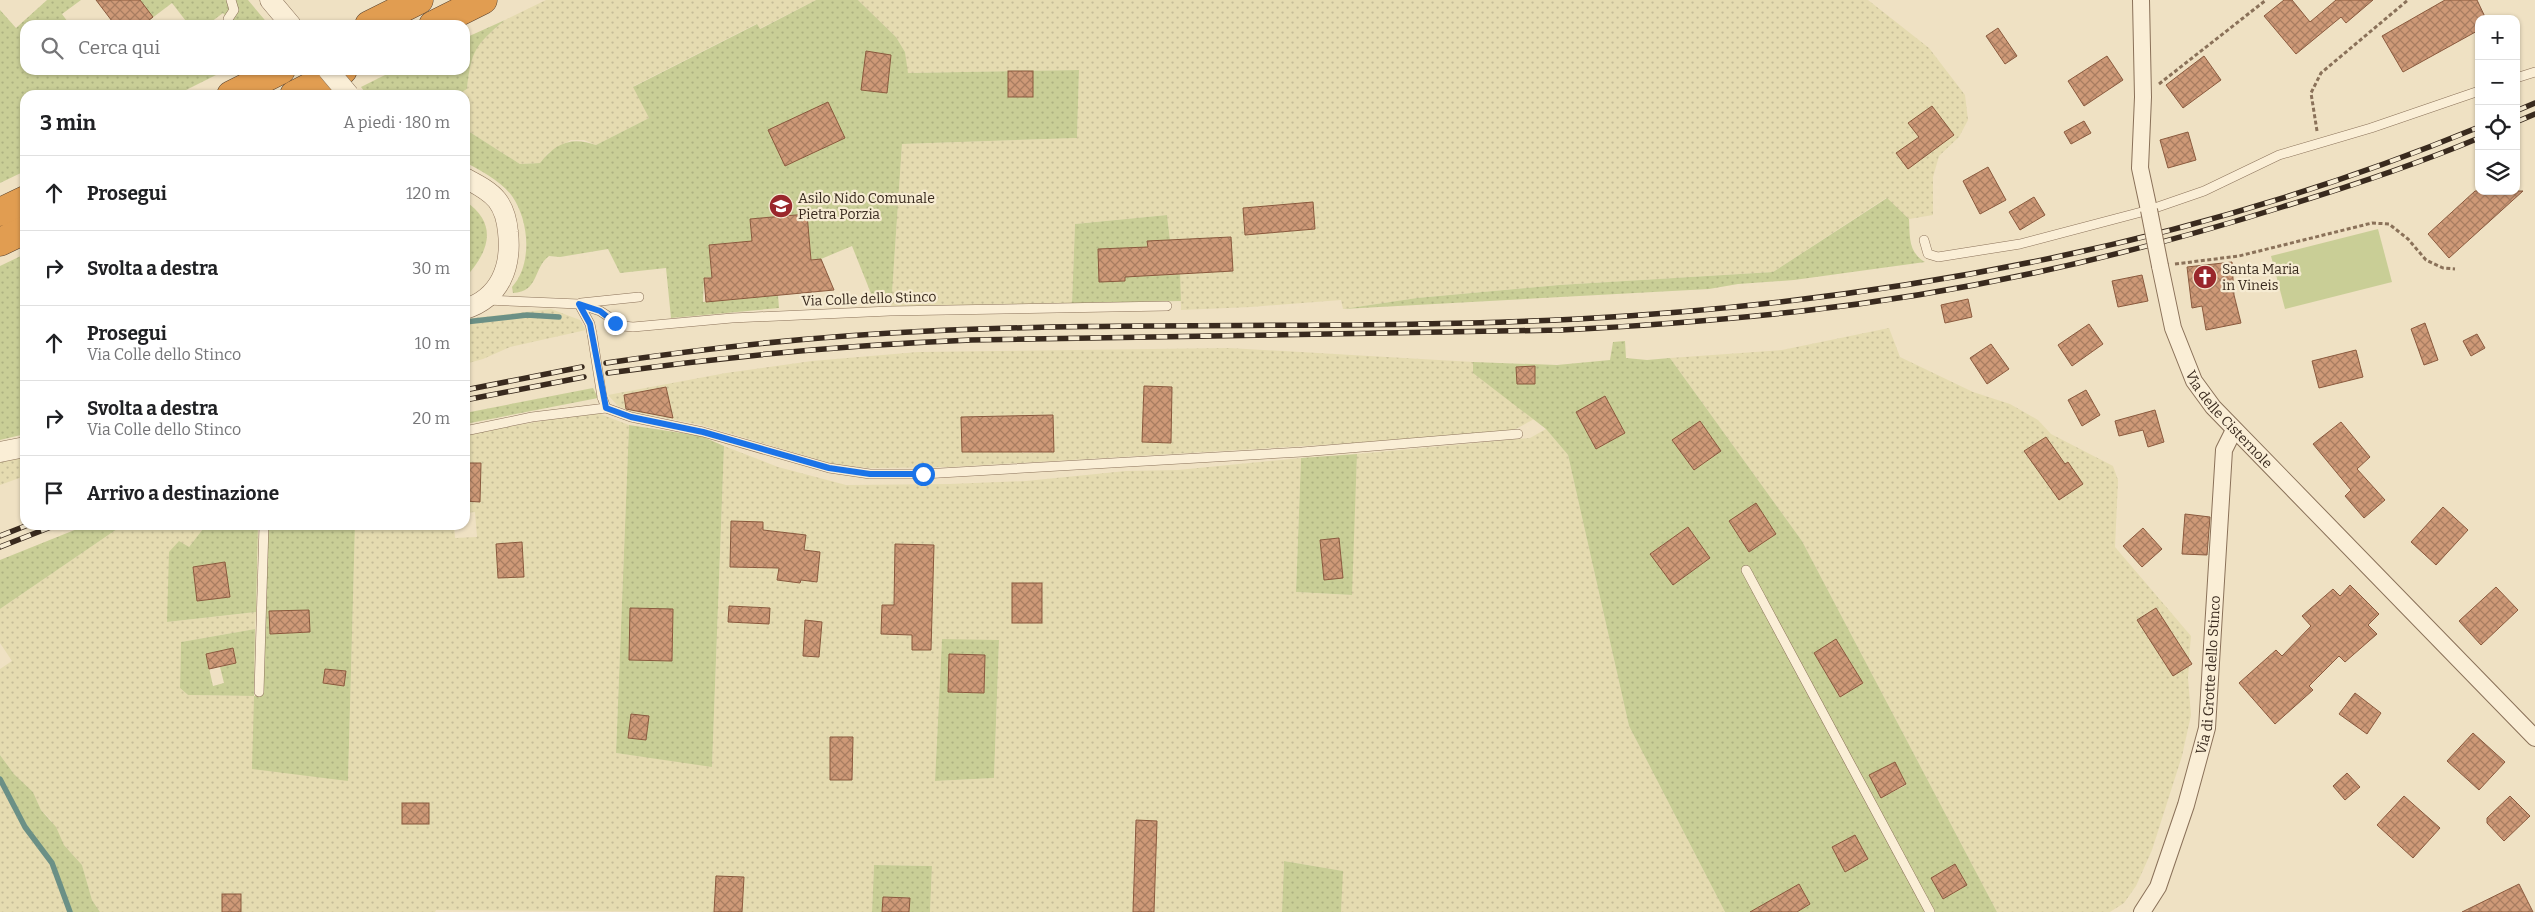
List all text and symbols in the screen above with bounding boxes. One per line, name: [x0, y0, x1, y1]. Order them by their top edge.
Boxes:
map controls: [2475, 15, 2520, 195]
button: +: [2475, 15, 2520, 60]
search box: [20, 20, 470, 75]
icon: search: [38, 34, 66, 62]
text: Cerca qui: [78, 36, 160, 59]
button: −: [2475, 60, 2520, 105]
button: locate: [2475, 105, 2520, 150]
text: 3 min: [40, 110, 96, 136]
text: A piedi · 180 m: [344, 113, 450, 132]
button: layers: [2475, 150, 2520, 195]
icon: ahead: [40, 179, 68, 207]
text: Prosegui: [87, 182, 167, 205]
text: 120 m: [406, 184, 450, 203]
place label: Asilo Nido Comunale Pietra Porzia: [798, 190, 935, 223]
school or university icon: Asilo Nido Comunale Pietra Porzia: [768, 193, 794, 219]
icon: right: [40, 254, 68, 282]
text: Svolta a destra: [87, 257, 218, 280]
text: 30 m: [412, 259, 450, 278]
place label: Santa Maria in Vineis: [2222, 261, 2300, 294]
church icon: Santa Maria in Vineis: [2192, 264, 2218, 290]
street label: Via Colle dello Stinco: [801, 288, 937, 310]
route end: [604, 312, 627, 335]
text: Prosegui: [87, 322, 167, 345]
icon: ahead: [40, 329, 68, 357]
text: 10 m: [415, 334, 450, 353]
text: Via Colle dello Stinco: [87, 345, 241, 364]
street label: Via delle Cisternole: [2182, 368, 2276, 472]
text: Svolta a destra: [87, 397, 218, 420]
icon: right: [40, 404, 68, 432]
text: 20 m: [413, 409, 450, 428]
text: Via Colle dello Stinco: [87, 420, 241, 439]
route start: [912, 463, 935, 486]
icon: arrive: [40, 479, 68, 507]
text: Arrivo a destinazione: [87, 482, 279, 505]
street label: Via di Grotte dello Stinco: [2192, 595, 2224, 756]

